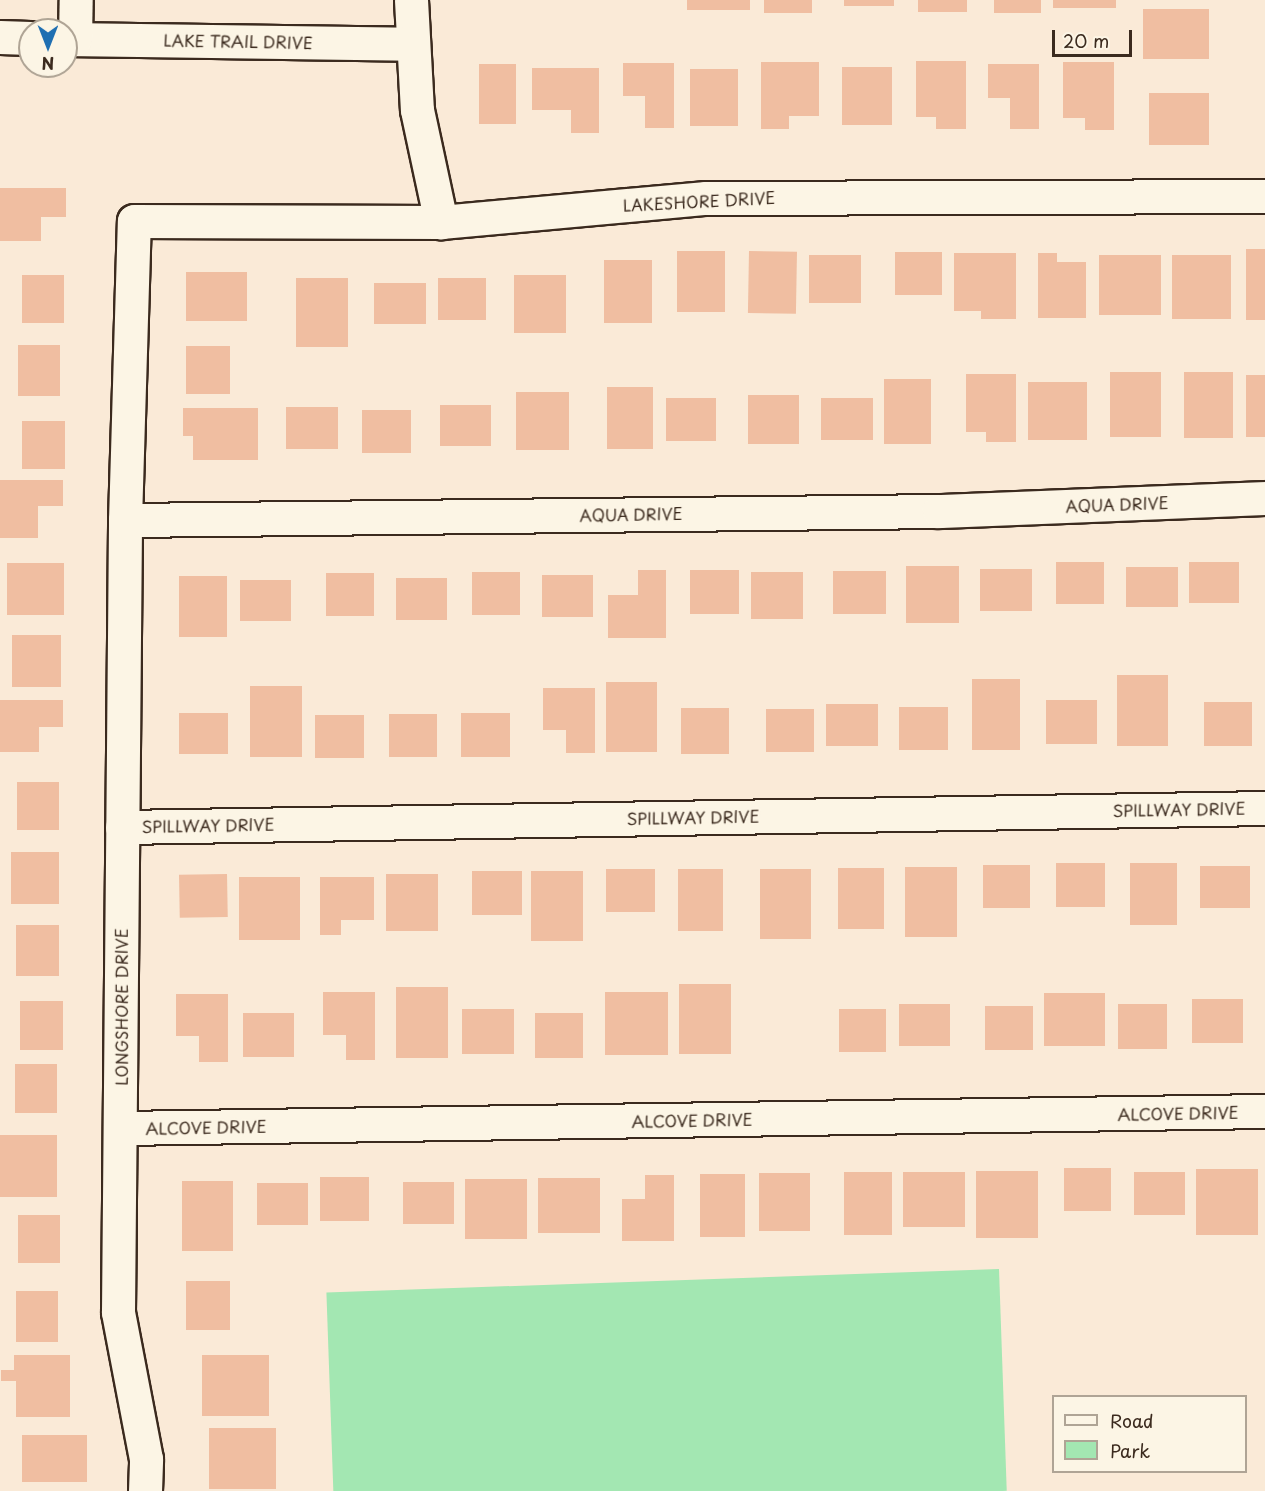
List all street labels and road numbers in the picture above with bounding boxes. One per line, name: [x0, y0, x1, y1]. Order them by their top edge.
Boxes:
street label: LAKE TRAIL DRIVE: [163, 30, 313, 52]
street label: LAKESHORE DRIVE: [623, 187, 775, 215]
street label: AQUA DRIVE: [1065, 493, 1169, 515]
street label: AQUA DRIVE: [579, 503, 683, 525]
street label: SPILLWAY DRIVE: [1112, 798, 1246, 820]
street label: SPILLWAY DRIVE: [626, 806, 760, 828]
street label: SPILLWAY DRIVE: [141, 814, 275, 836]
street label: LONGSHORE DRIVE: [111, 929, 131, 1085]
street label: ALCOVE DRIVE: [1117, 1102, 1239, 1124]
street label: ALCOVE DRIVE: [631, 1109, 753, 1131]
street label: ALCOVE DRIVE: [145, 1116, 267, 1138]

